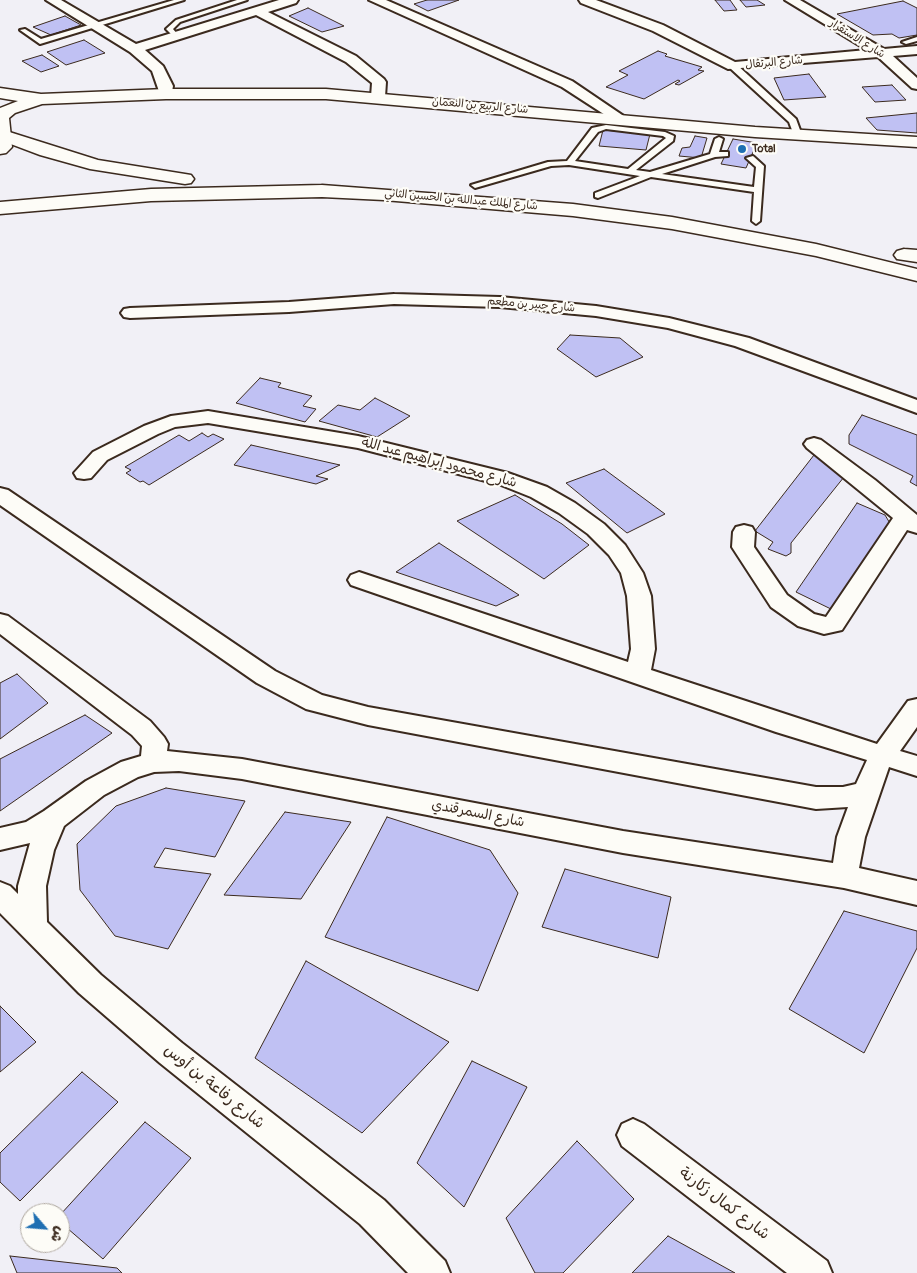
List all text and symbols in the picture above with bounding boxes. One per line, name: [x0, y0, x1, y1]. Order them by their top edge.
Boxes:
street label: شارع الاستقرار: [827, 17, 887, 61]
street label: شارع البرتقال: [745, 54, 803, 72]
street label: شارع الربيع بن النعمان: [431, 95, 529, 117]
place label: Total: [752, 142, 776, 156]
marker: Total: [736, 143, 748, 155]
street label: شارع الملك عبدالله بن الحسين الثاني: [384, 187, 538, 213]
street label: شارع جبير بن مطعم: [487, 295, 575, 315]
street label: شارع محمود إبراهيم عبد الله: [359, 434, 519, 492]
street label: شارع السمرقندي: [430, 797, 526, 831]
street label: شارع رفاعة بن أوس: [160, 1041, 268, 1133]
street label: شارع كمال زكارنة: [675, 1164, 773, 1244]
north arrow: [20, 1203, 70, 1253]
text: ش: [47, 1224, 69, 1245]

